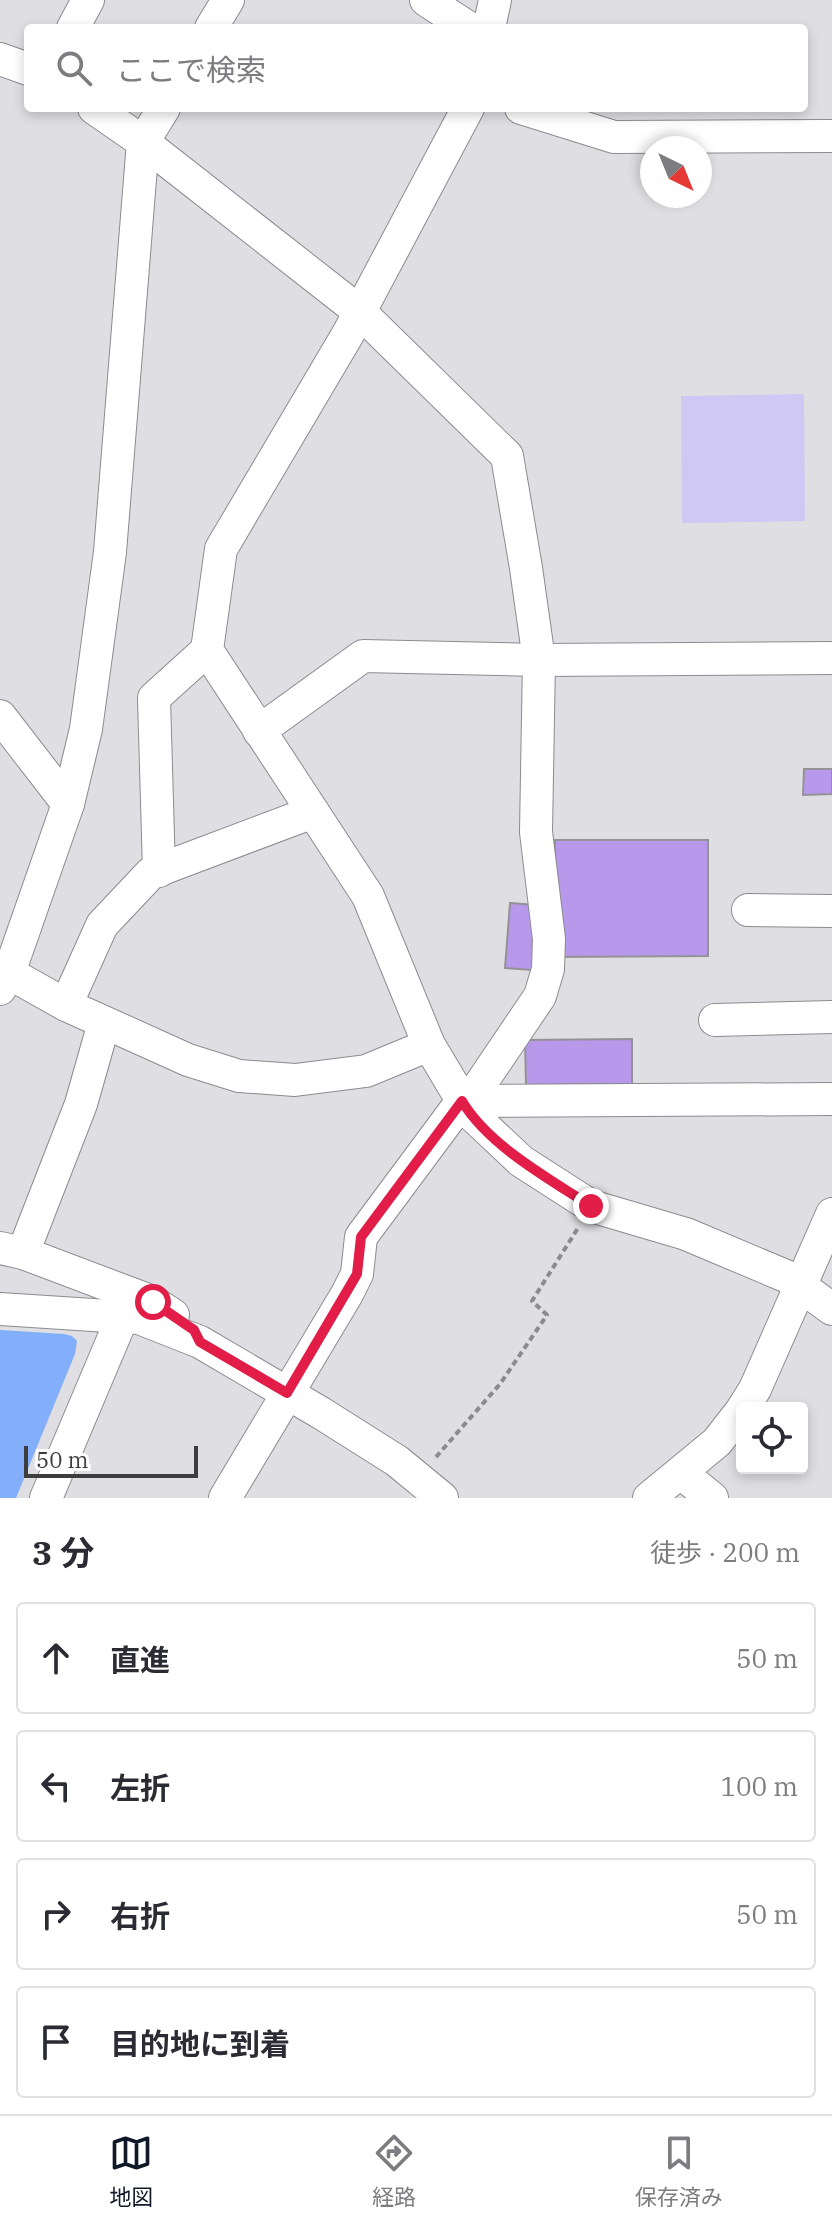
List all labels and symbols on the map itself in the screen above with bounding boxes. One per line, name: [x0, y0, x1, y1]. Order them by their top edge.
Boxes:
north arrow: [640, 136, 712, 208]
route end: [573, 1188, 609, 1224]
route start: [135, 1284, 171, 1320]
scale bar: [24, 1442, 198, 1478]

